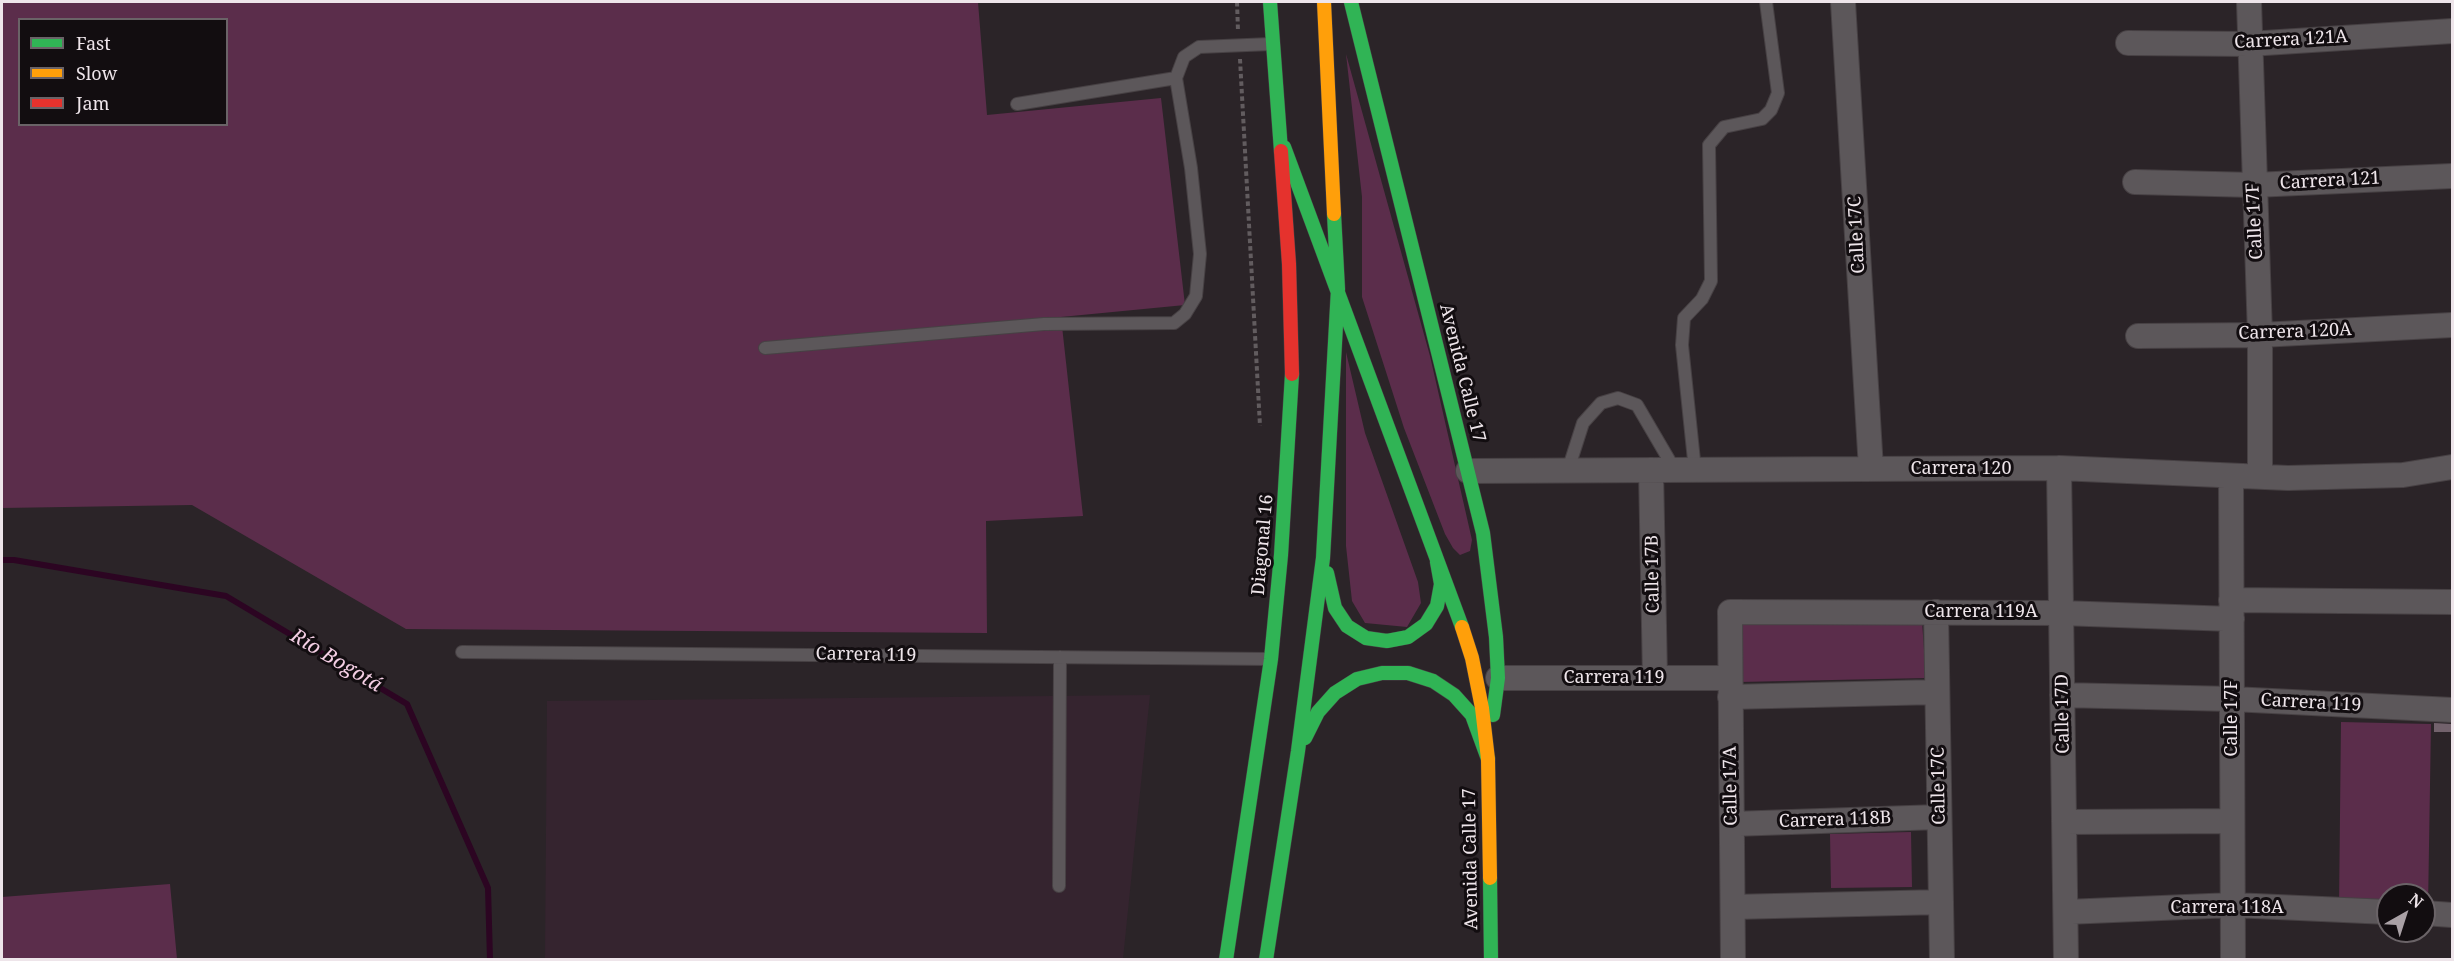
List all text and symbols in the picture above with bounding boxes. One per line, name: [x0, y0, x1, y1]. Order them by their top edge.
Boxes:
legend: [18, 18, 228, 126]
street label: Carrera 121A: [2234, 26, 2348, 54]
text: Fast: [76, 31, 111, 55]
text: Slow: [76, 61, 117, 85]
text: Jam: [76, 91, 110, 115]
street label: Carrera 121: [2279, 168, 2381, 194]
street label: Calle 17F: [2242, 182, 2268, 260]
street label: Calle 17C: [1844, 196, 1870, 274]
street label: Avenida Calle 17: [1434, 302, 1490, 444]
street label: Carrera 120A: [2238, 319, 2352, 345]
street label: Carrera 120: [1911, 458, 2011, 480]
street label: Diagonal 16: [1248, 494, 1278, 596]
street label: Calle 17B: [1642, 535, 1664, 613]
street label: Carrera 119A: [1924, 601, 2038, 623]
water label: Río Bogotá: [286, 624, 386, 698]
street label: Carrera 119: [815, 643, 917, 667]
street label: Carrera 119: [1564, 667, 1664, 689]
street label: Calle 17D: [2052, 674, 2074, 754]
street label: Calle 17F: [2221, 679, 2243, 757]
street label: Carrera 119: [2260, 690, 2362, 716]
street label: Calle 17A: [1720, 746, 1742, 826]
street label: Calle 17C: [1928, 747, 1950, 825]
street label: Avenida Calle 17: [1459, 788, 1483, 930]
street label: Carrera 118B: [1778, 807, 1892, 833]
north arrow: [2376, 883, 2436, 943]
text: N: [2404, 888, 2428, 913]
street label: Carrera 118A: [2170, 897, 2284, 919]

